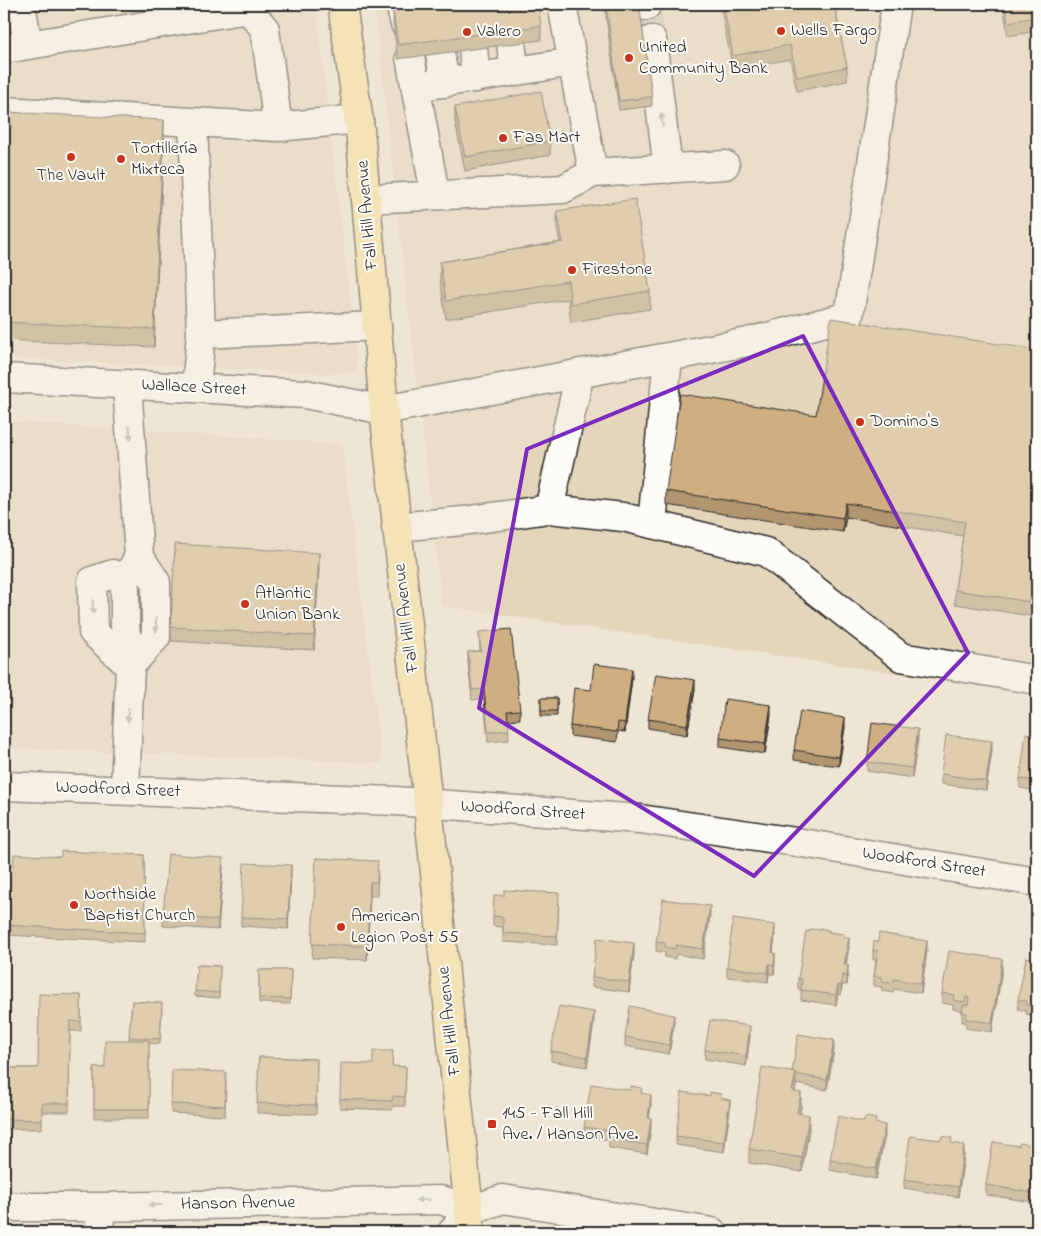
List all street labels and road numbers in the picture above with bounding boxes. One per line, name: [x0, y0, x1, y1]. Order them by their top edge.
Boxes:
street label: Fall Hill Avenue: [350, 158, 386, 272]
street label: Wallace Street: [141, 372, 247, 404]
street label: Fall Hill Avenue: [387, 561, 427, 675]
street label: Woodford Street: [55, 775, 181, 805]
street label: Woodford Street: [460, 794, 586, 828]
street label: Woodford Street: [860, 840, 988, 886]
street label: Fall Hill Avenue: [431, 964, 469, 1078]
street label: Hanson Avenue: [180, 1190, 297, 1218]

